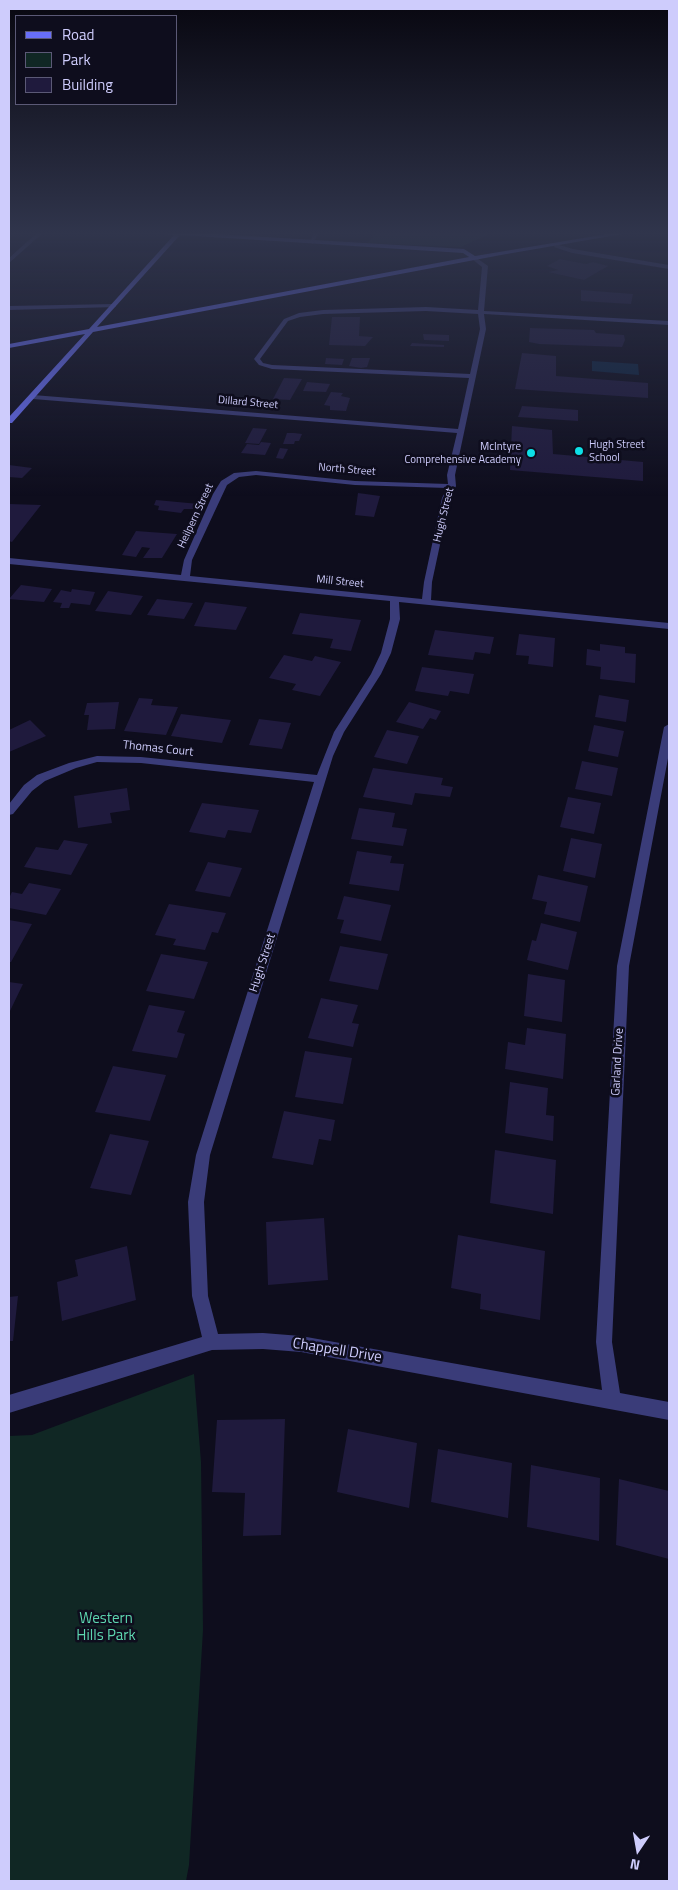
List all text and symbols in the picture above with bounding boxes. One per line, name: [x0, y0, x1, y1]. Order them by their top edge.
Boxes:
legend: [15, 15, 178, 105]
text: Road: [62, 23, 94, 46]
text: Park: [62, 48, 91, 71]
text: Building: [62, 73, 113, 96]
street label: Dillard Street: [217, 394, 279, 412]
place label: Hugh Street School: [589, 438, 645, 464]
place label: McIntyre Comprehensive Academy: [404, 440, 521, 466]
marker: Hugh Street School: [573, 445, 585, 457]
marker: McIntyre Comprehensive Academy: [525, 447, 537, 459]
street label: North Street: [318, 461, 376, 479]
street label: Heilpern Street: [175, 482, 217, 550]
street label: Hugh Street: [431, 486, 457, 544]
street label: Mill Street: [316, 573, 364, 591]
street label: Thomas Court: [122, 738, 194, 760]
street label: Hugh Street: [247, 932, 279, 994]
street label: Garland Drive: [609, 1028, 627, 1096]
street label: Chappell Drive: [291, 1335, 383, 1367]
park label: Western Hills Park: [76, 1610, 136, 1645]
north arrow: [613, 1825, 663, 1875]
text: N: [628, 1854, 642, 1876]

